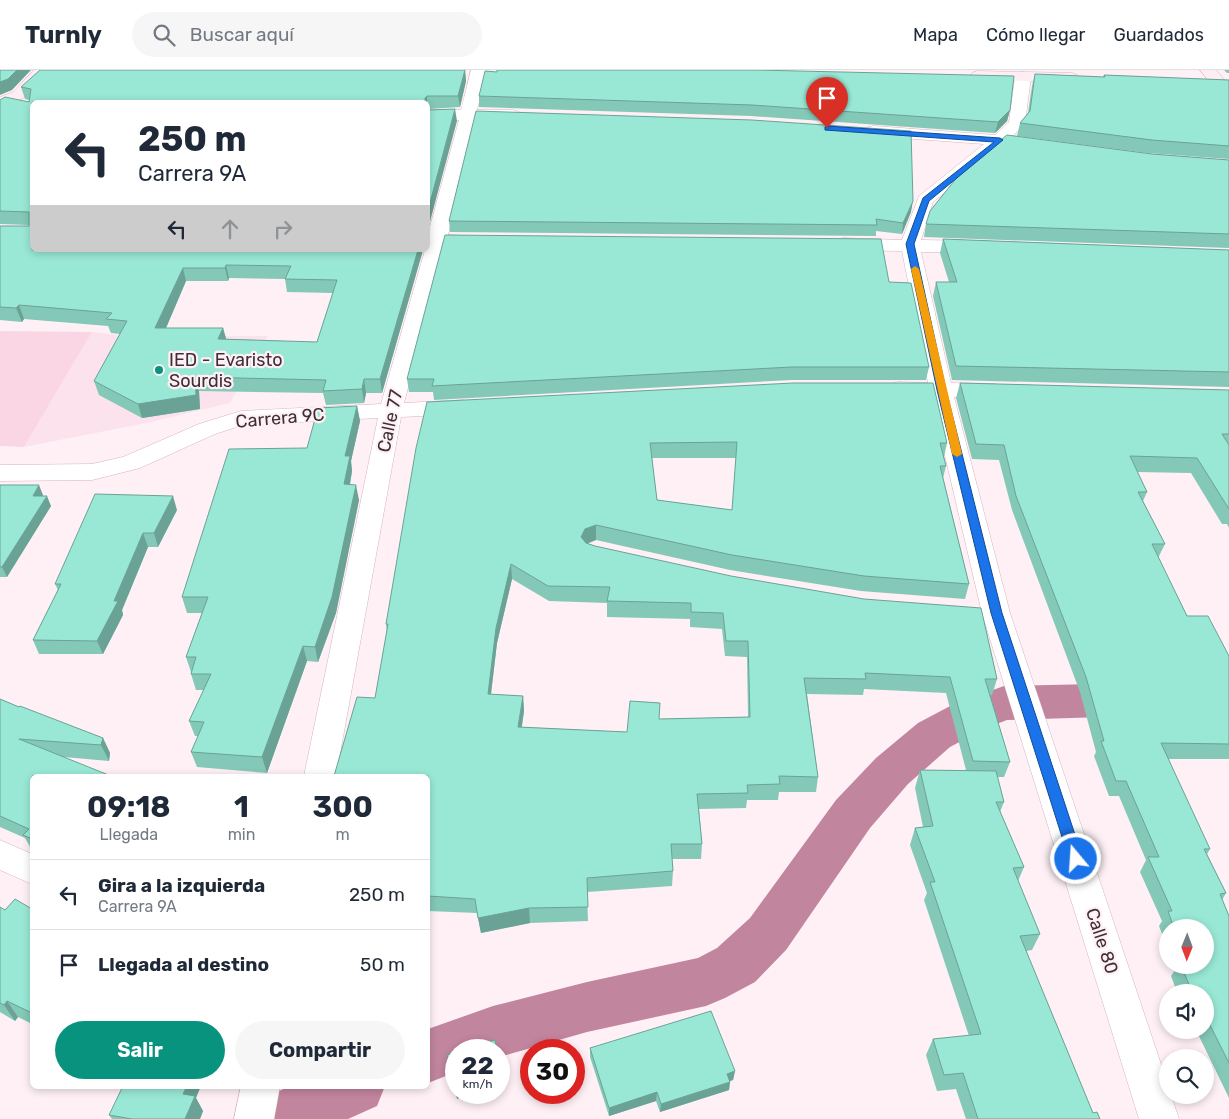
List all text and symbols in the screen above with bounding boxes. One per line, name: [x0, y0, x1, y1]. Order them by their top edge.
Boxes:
search box: [132, 12, 482, 57]
text: Turnly: [25, 21, 102, 49]
icon: search: [150, 21, 178, 49]
text: Buscar aquí: [190, 23, 294, 46]
text: Mapa: [913, 24, 958, 46]
text: Cómo llegar: [986, 24, 1085, 46]
text: Guardados: [1113, 24, 1204, 46]
pin: [806, 77, 848, 128]
icon: arrive: [813, 84, 841, 112]
text: 250 m: [138, 118, 247, 160]
icon: left: [55, 120, 120, 185]
text: Carrera 9A: [138, 160, 246, 187]
icon: left: [163, 215, 191, 243]
icon: ahead: [216, 215, 244, 243]
icon: right: [269, 215, 297, 243]
place label: IED - Evaristo Sourdis: [169, 349, 283, 392]
marker: IED - Evaristo Sourdis: [153, 364, 165, 376]
street label: Calle 77: [373, 388, 407, 454]
street label: Carrera 9C: [235, 403, 325, 433]
text: 09:18: [87, 789, 171, 825]
text: 1: [234, 789, 249, 825]
text: 300: [312, 789, 373, 825]
text: Llegada: [100, 825, 158, 844]
text: min: [228, 825, 255, 844]
text: m: [336, 825, 350, 844]
position arrow: [1049, 832, 1101, 884]
text: Gira a la izquierda: [98, 874, 265, 897]
icon: left: [55, 881, 83, 909]
text: 250 m: [349, 883, 405, 906]
text: Carrera 9A: [98, 897, 177, 916]
street label: Calle 80: [1081, 905, 1123, 977]
north arrow: [1159, 919, 1214, 974]
map controls: [1159, 919, 1214, 1104]
icon: arrive: [55, 951, 83, 979]
text: Llegada al destino: [98, 953, 269, 976]
text: 50 m: [360, 953, 405, 976]
button: sound: [1159, 984, 1214, 1039]
button: Salir: [55, 1021, 225, 1079]
button: Compartir: [235, 1021, 405, 1079]
speed limit sign: 30: [520, 1039, 585, 1104]
button: search: [1159, 1049, 1214, 1104]
text: 22: [461, 1051, 494, 1080]
text: km/h: [463, 1077, 492, 1091]

